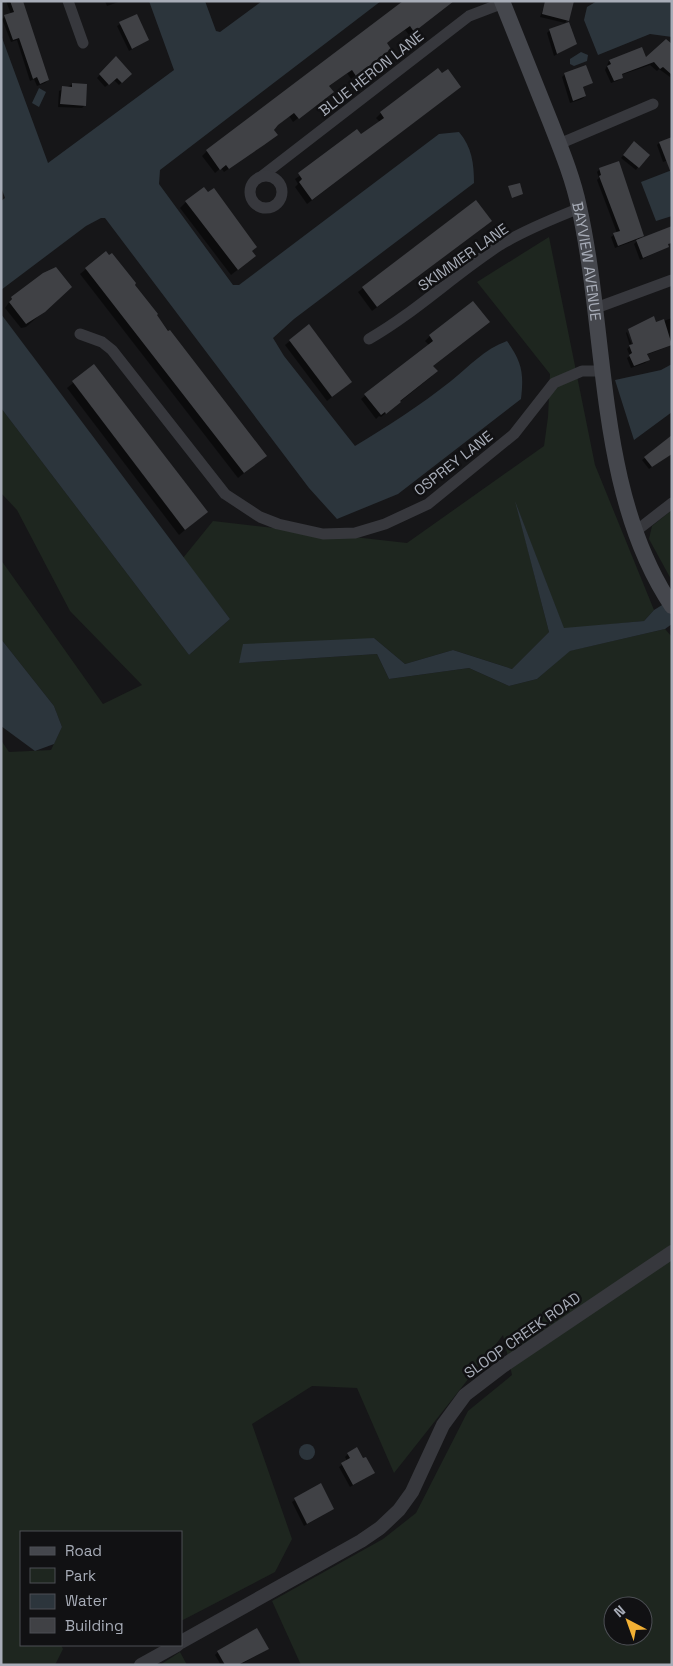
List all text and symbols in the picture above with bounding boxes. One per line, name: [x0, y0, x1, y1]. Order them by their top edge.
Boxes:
street label: BLUE HERON LANE: [315, 26, 427, 120]
street label: BAYVIEW AVENUE: [569, 200, 606, 322]
street label: SKIMMER LANE: [414, 219, 512, 295]
street label: OSPREY LANE: [410, 426, 496, 500]
street label: SLOOP CREEK ROAD: [460, 1288, 584, 1382]
legend: [20, 1531, 182, 1646]
text: Road: [65, 1541, 102, 1560]
text: Park: [65, 1566, 96, 1585]
text: Water: [65, 1591, 108, 1610]
north arrow: [603, 1596, 653, 1646]
text: N: [610, 1601, 629, 1621]
text: Building: [65, 1616, 124, 1635]

